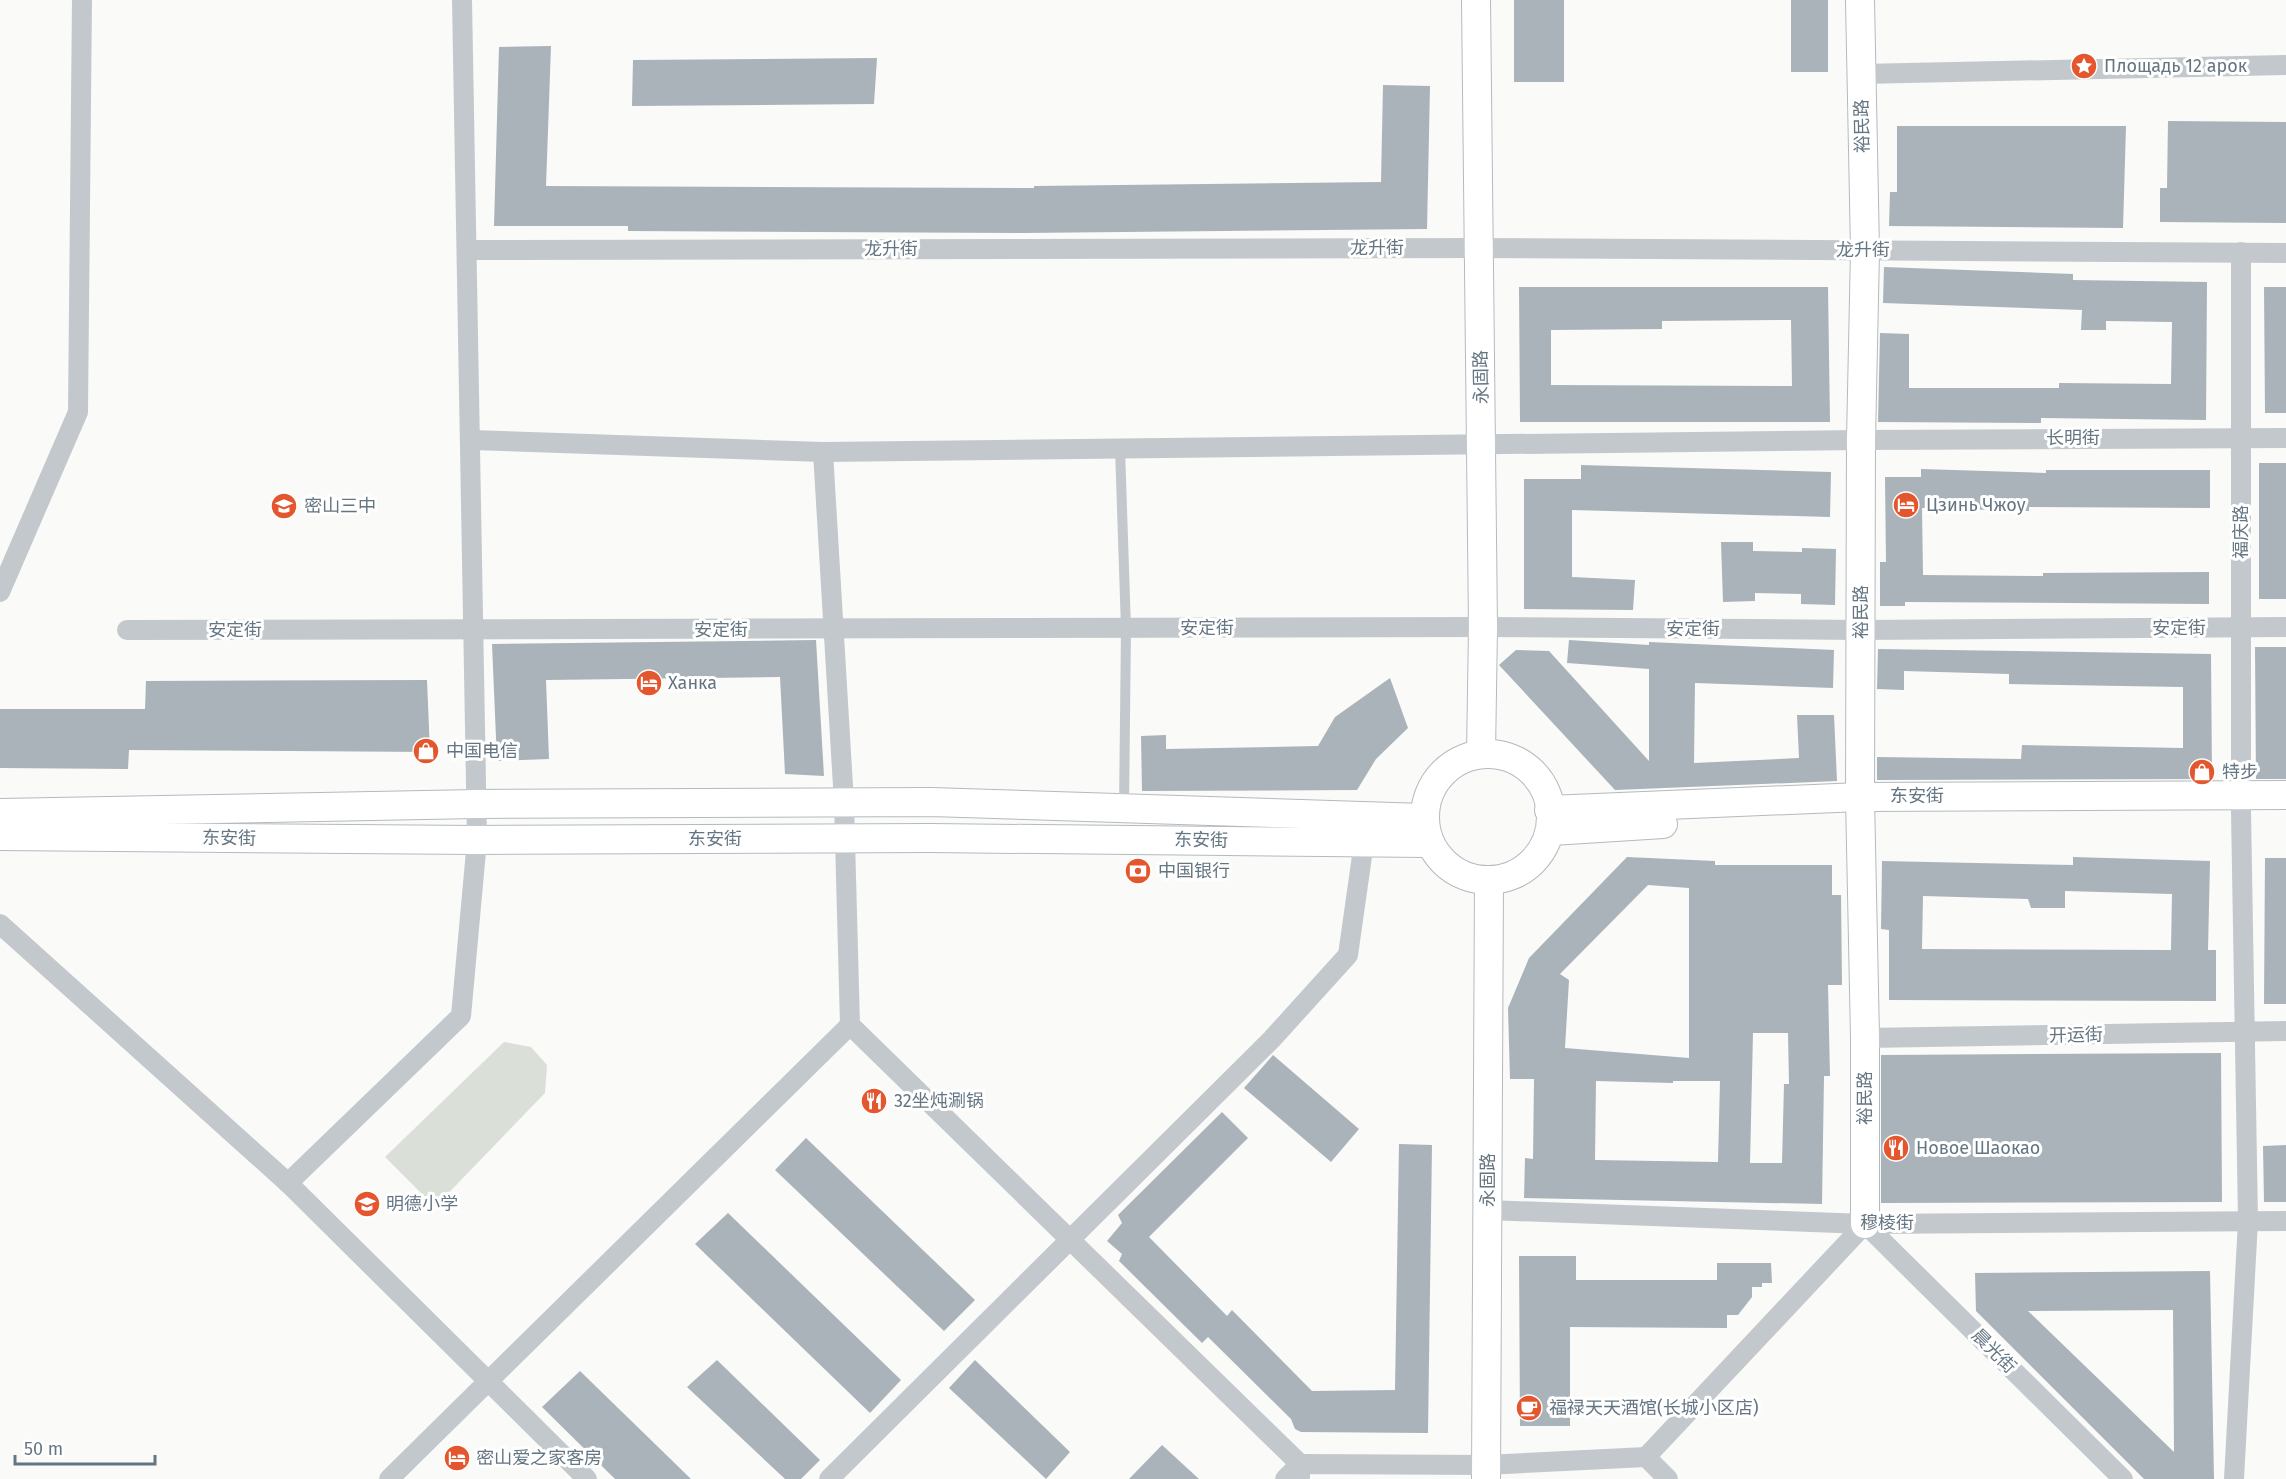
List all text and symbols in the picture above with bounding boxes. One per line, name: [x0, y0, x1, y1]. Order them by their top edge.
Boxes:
place icon: Площадь 12 арок: [2069, 51, 2099, 81]
place label: Площадь 12 арок: [2104, 55, 2248, 77]
street label: 裕民路: [1851, 99, 1873, 153]
street label: 龙升街: [1350, 237, 1404, 259]
street label: 龙升街: [864, 238, 918, 260]
street label: 龙升街: [1836, 239, 1890, 261]
street label: 永固路: [1470, 350, 1492, 404]
street label: 长明街: [2046, 427, 2100, 449]
hotel icon: Цзинь Чжоу: [1891, 490, 1921, 520]
school or university icon: 密山三中: [269, 491, 299, 521]
place label: Цзинь Чжоу: [1926, 494, 2026, 516]
place label: 密山三中: [304, 495, 376, 517]
street label: 福庆路: [2230, 505, 2252, 559]
street label: 裕民路: [1850, 585, 1872, 639]
street label: 安定街: [1180, 617, 1234, 639]
street label: 安定街: [2152, 617, 2206, 639]
street label: 安定街: [1666, 618, 1720, 640]
street label: 安定街: [208, 619, 262, 641]
street label: 安定街: [694, 619, 748, 641]
hotel icon: Ханка: [634, 668, 664, 698]
place label: Ханка: [668, 672, 717, 694]
shop icon: 中国电信: [411, 736, 441, 766]
place label: 中国电信: [446, 740, 518, 762]
shop icon: 特步: [2187, 757, 2217, 787]
place label: 特步: [2222, 761, 2258, 783]
street label: 东安街: [1890, 785, 1944, 807]
street label: 东安街: [202, 827, 256, 849]
street label: 东安街: [688, 828, 742, 850]
street label: 东安街: [1174, 829, 1228, 851]
bank icon: 中国银行: [1123, 856, 1153, 886]
place label: 中国银行: [1158, 860, 1230, 882]
street label: 开运街: [2049, 1024, 2103, 1046]
street label: 裕民路: [1854, 1071, 1876, 1125]
restaurant icon: 32坐炖涮锅: [859, 1086, 889, 1116]
place label: 32坐炖涮锅: [894, 1090, 984, 1112]
restaurant icon: Новое Шаокао: [1881, 1133, 1911, 1163]
place label: Новое Шаокао: [1916, 1137, 2040, 1159]
street label: 永固路: [1477, 1153, 1499, 1207]
school or university icon: 明德小学: [352, 1189, 382, 1219]
place label: 明德小学: [386, 1193, 458, 1215]
street label: 穆棱街: [1860, 1212, 1914, 1234]
street label: 晨光街: [1967, 1324, 2021, 1378]
cafe icon: 福禄天天酒馆(长城小区店): [1514, 1393, 1544, 1423]
place label: 福禄天天酒馆(长城小区店): [1549, 1397, 1759, 1419]
scale bar: [15, 1428, 154, 1466]
text: 50 m: [24, 1438, 63, 1460]
hotel icon: 密山爱之家客房: [442, 1443, 472, 1473]
place label: 密山爱之家客房: [476, 1447, 602, 1469]

